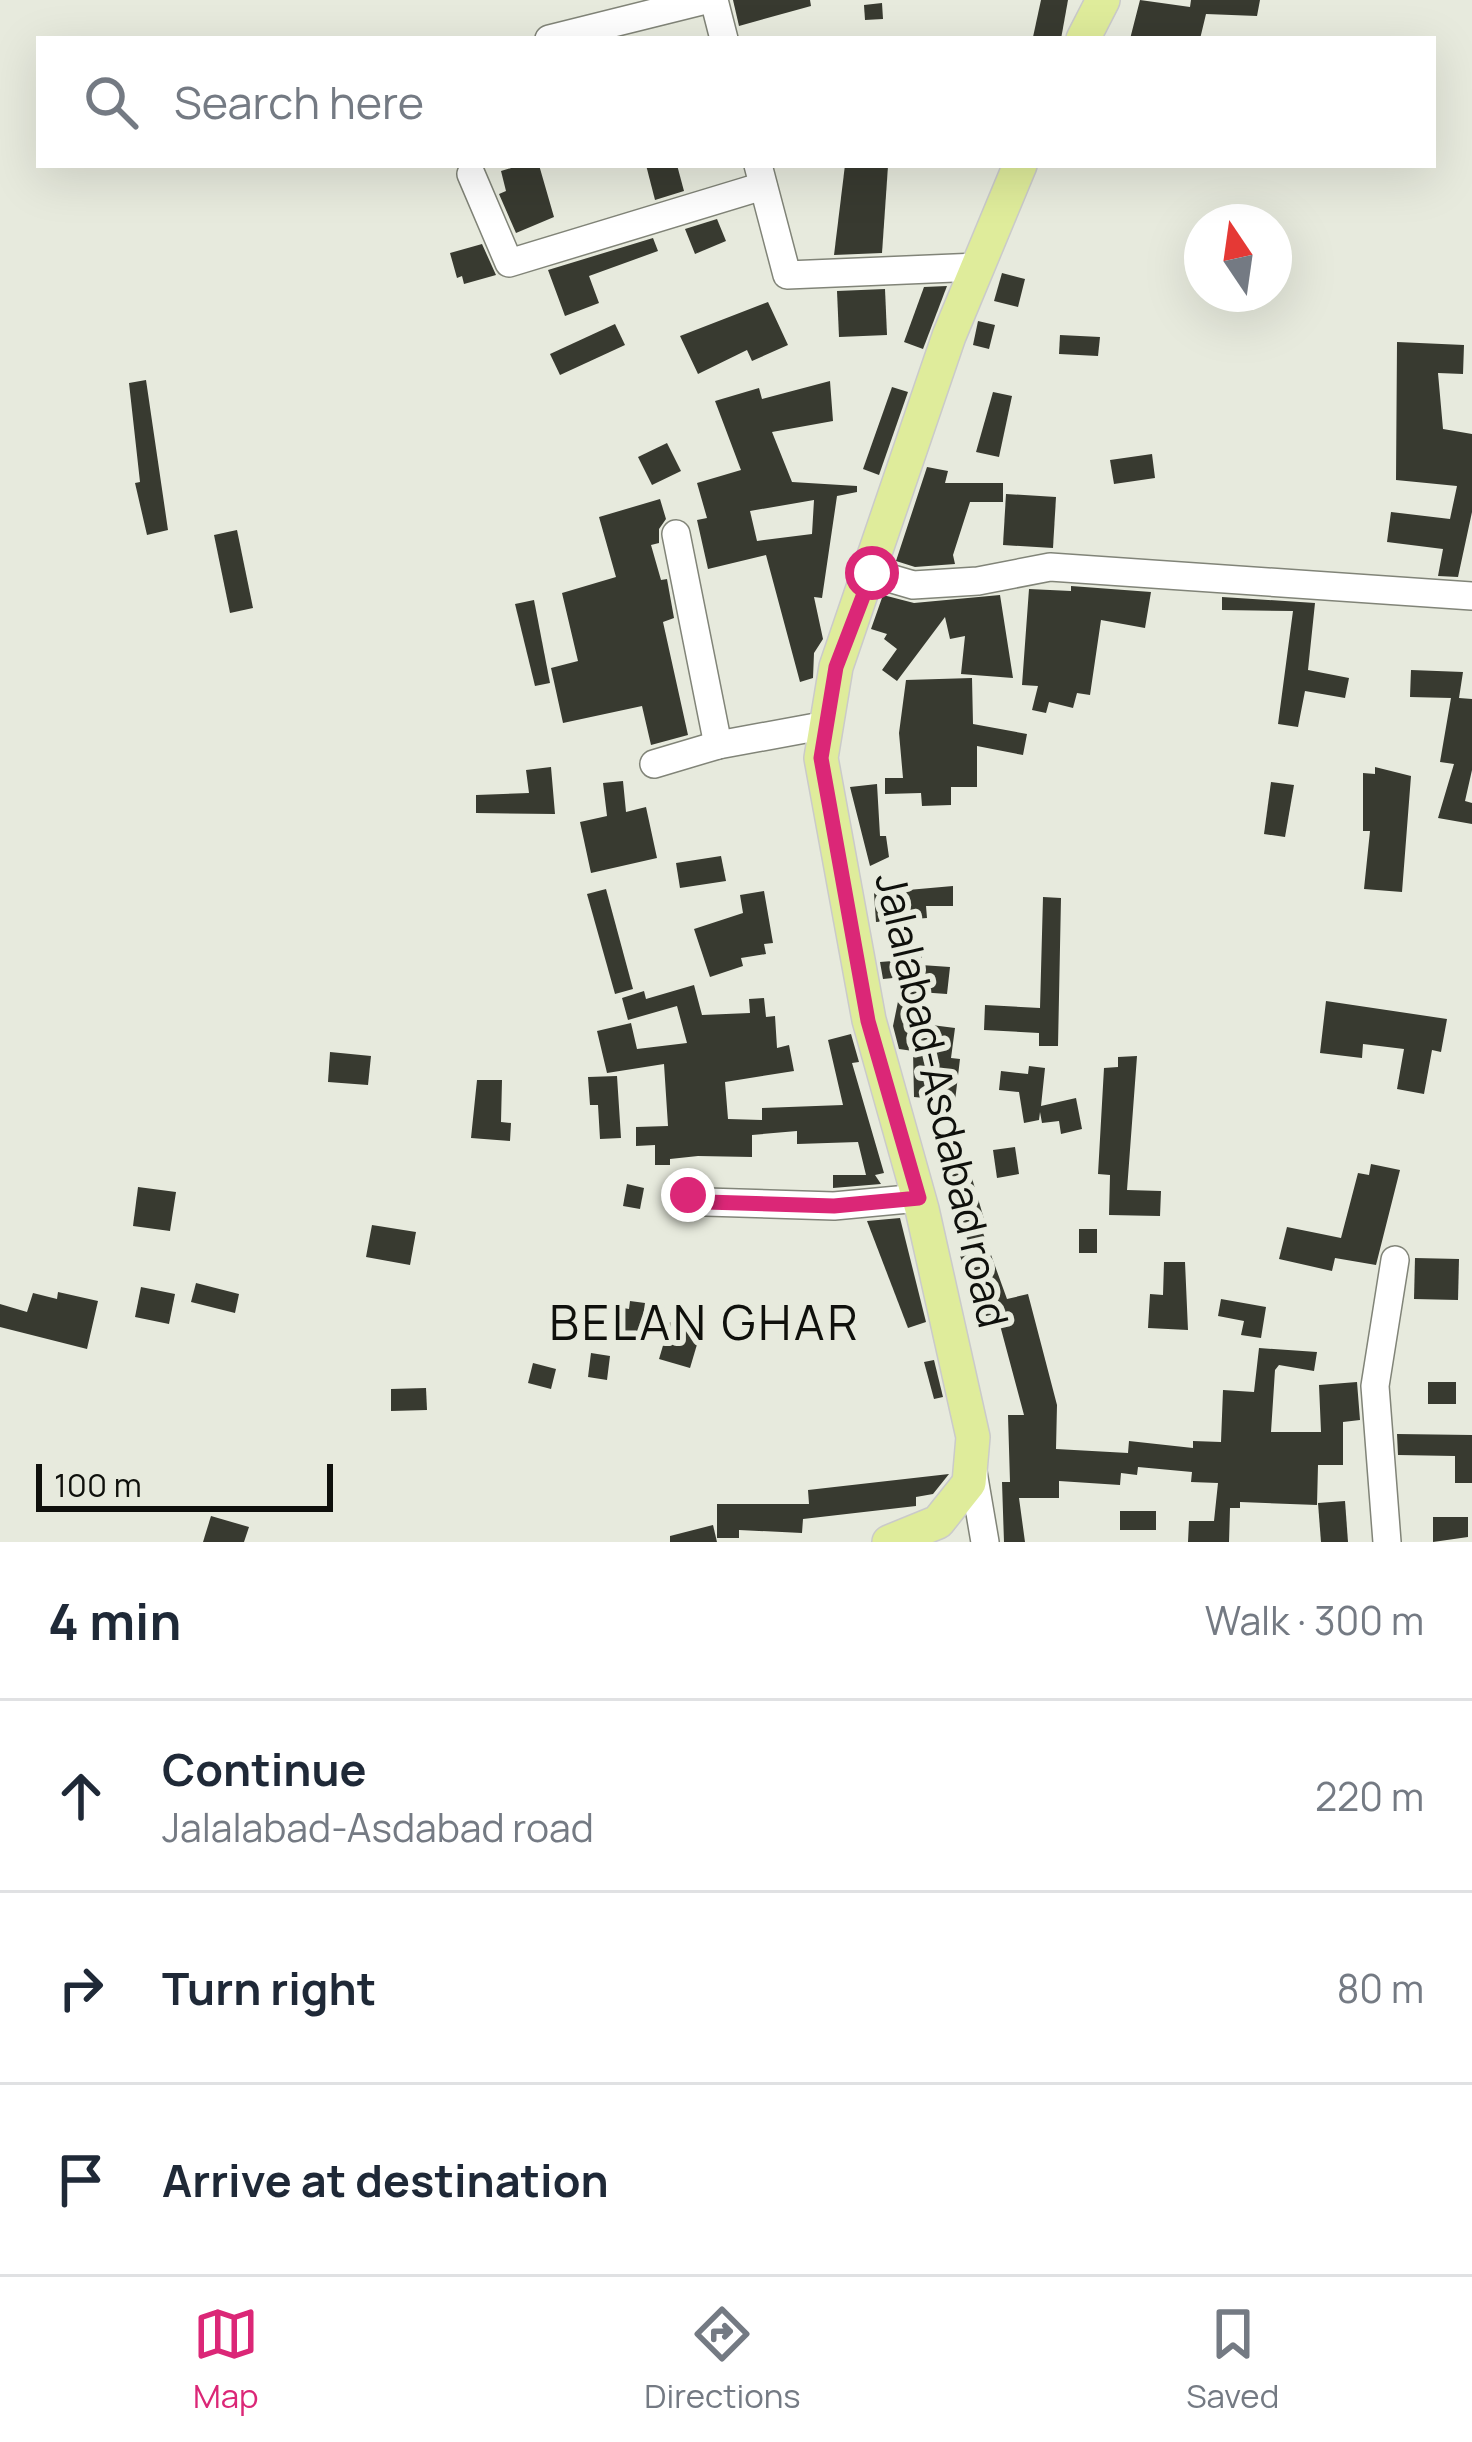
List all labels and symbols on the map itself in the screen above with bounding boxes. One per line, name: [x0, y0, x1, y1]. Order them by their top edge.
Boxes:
north arrow: [1184, 204, 1292, 312]
route start: [845, 546, 899, 600]
street label: Jalalabad-Asdabad road: [862, 867, 1024, 1333]
route end: [661, 1168, 715, 1222]
district label: BELAN GHAR: [549, 1289, 861, 1354]
scale bar: [36, 1458, 333, 1511]

